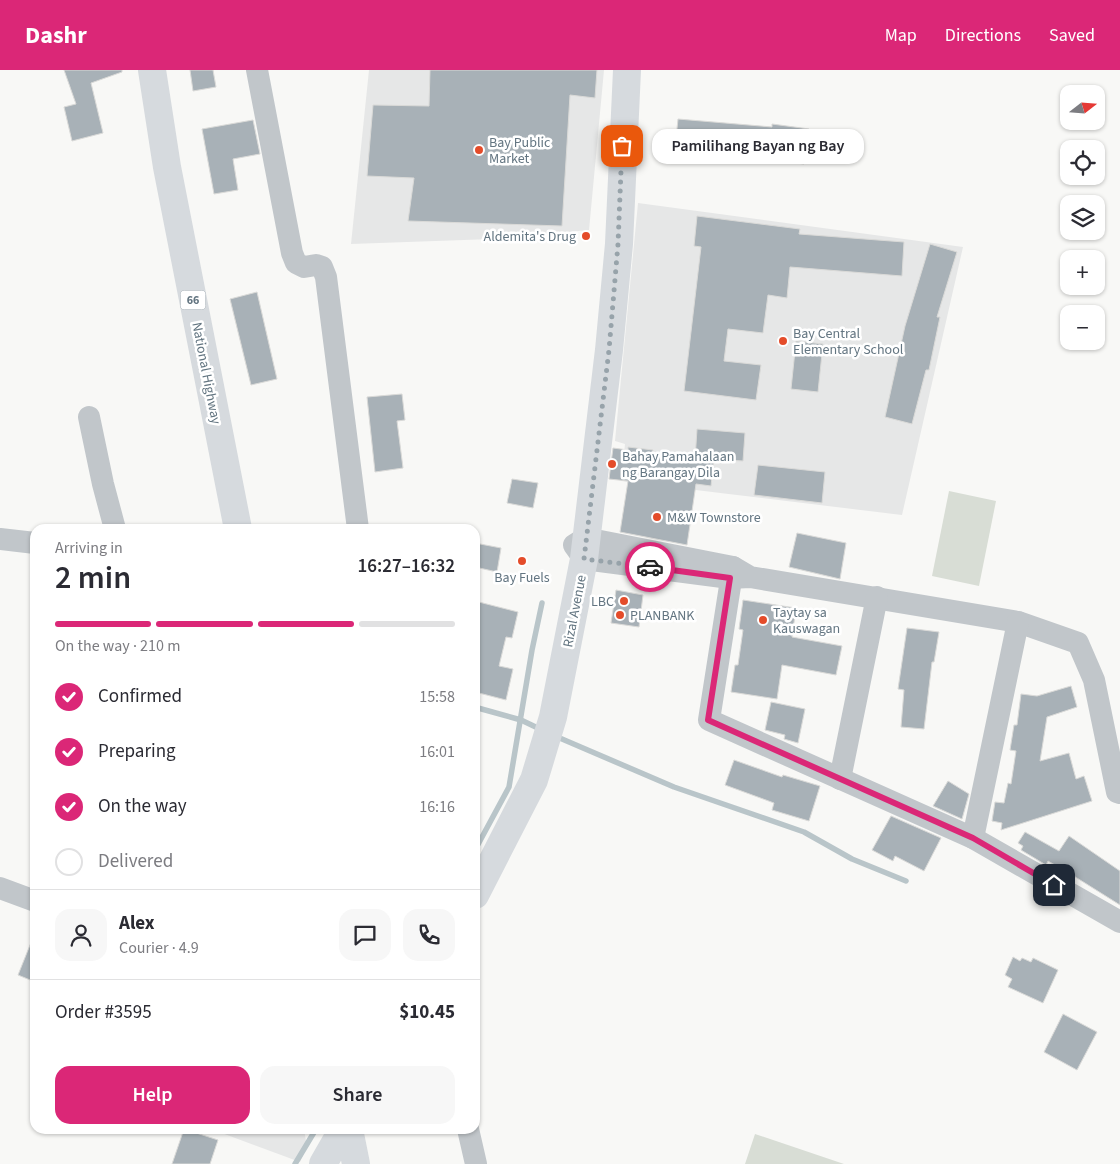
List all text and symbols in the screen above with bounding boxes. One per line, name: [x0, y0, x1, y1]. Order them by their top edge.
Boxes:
text: Dashr: [25, 18, 87, 53]
text: Map: [885, 23, 917, 48]
text: Directions: [945, 23, 1021, 48]
text: Saved: [1049, 23, 1095, 48]
north arrow: [1060, 85, 1105, 130]
map controls: [1060, 85, 1105, 350]
pin: [601, 125, 643, 167]
callout: Pamilihang Bayan ng Bay: [652, 128, 864, 164]
icon: bag: [608, 132, 636, 160]
place label: Bay Public Market: [489, 133, 551, 169]
text: Pamilihang Bayan ng Bay: [672, 135, 844, 157]
button: locate: [1060, 140, 1105, 185]
marker: Bay Public Market: [473, 144, 485, 156]
button: layers: [1060, 195, 1105, 240]
place label: Aldemita's Drug: [484, 227, 576, 247]
marker: Aldemita's Drug: [580, 230, 592, 242]
button: +: [1060, 250, 1105, 295]
road number: 66: [180, 290, 206, 310]
button: −: [1060, 305, 1105, 350]
street label: National Highway: [186, 320, 226, 426]
place label: Bay Central Elementary School: [793, 324, 904, 360]
marker: Bay Central Elementary School: [777, 335, 789, 347]
place label: Bahay Pamahalaan ng Barangay Dila: [622, 447, 734, 483]
marker: Bahay Pamahalaan ng Barangay Dila: [606, 458, 618, 470]
place label: M&W Townstore: [667, 508, 761, 528]
marker: M&W Townstore: [651, 511, 663, 523]
text: Arriving in: [55, 537, 123, 559]
courier: [625, 542, 675, 592]
text: 16:27–16:32: [357, 553, 455, 580]
icon: car: [636, 553, 664, 581]
text: 2 min: [55, 555, 131, 601]
marker: Bay Fuels: [516, 555, 528, 567]
place label: Bay Fuels: [494, 568, 550, 588]
street label: Rizal Avenue: [558, 573, 592, 649]
place label: LBC: [591, 592, 614, 612]
marker: LBC: [618, 595, 630, 607]
place label: Taytay sa Kauswagan: [773, 603, 840, 639]
place label: PLANBANK: [630, 606, 695, 626]
marker: PLANBANK: [614, 609, 626, 621]
marker: Taytay sa Kauswagan: [757, 614, 769, 626]
text: On the way · 210 m: [55, 635, 180, 657]
icon: check: [55, 683, 83, 711]
text: Confirmed: [98, 683, 182, 710]
text: 15:58: [419, 686, 455, 708]
icon: check: [55, 738, 83, 766]
text: Preparing: [98, 738, 176, 765]
text: 16:01: [419, 741, 455, 763]
icon: check: [55, 793, 83, 821]
text: On the way: [98, 793, 187, 820]
text: 16:16: [419, 796, 455, 818]
text: Delivered: [98, 848, 173, 875]
pin: [1033, 864, 1075, 906]
icon: home: [1040, 871, 1068, 899]
button: person: [55, 909, 107, 961]
button: chat: [339, 909, 391, 961]
button: phone: [403, 909, 455, 961]
text: Alex: [119, 910, 155, 937]
text: Courier · 4.9: [119, 937, 199, 959]
text: Order #3595: [55, 999, 152, 1026]
text: $10.45: [399, 999, 455, 1026]
button: Help: [55, 1066, 250, 1124]
button: Share: [260, 1066, 455, 1124]

